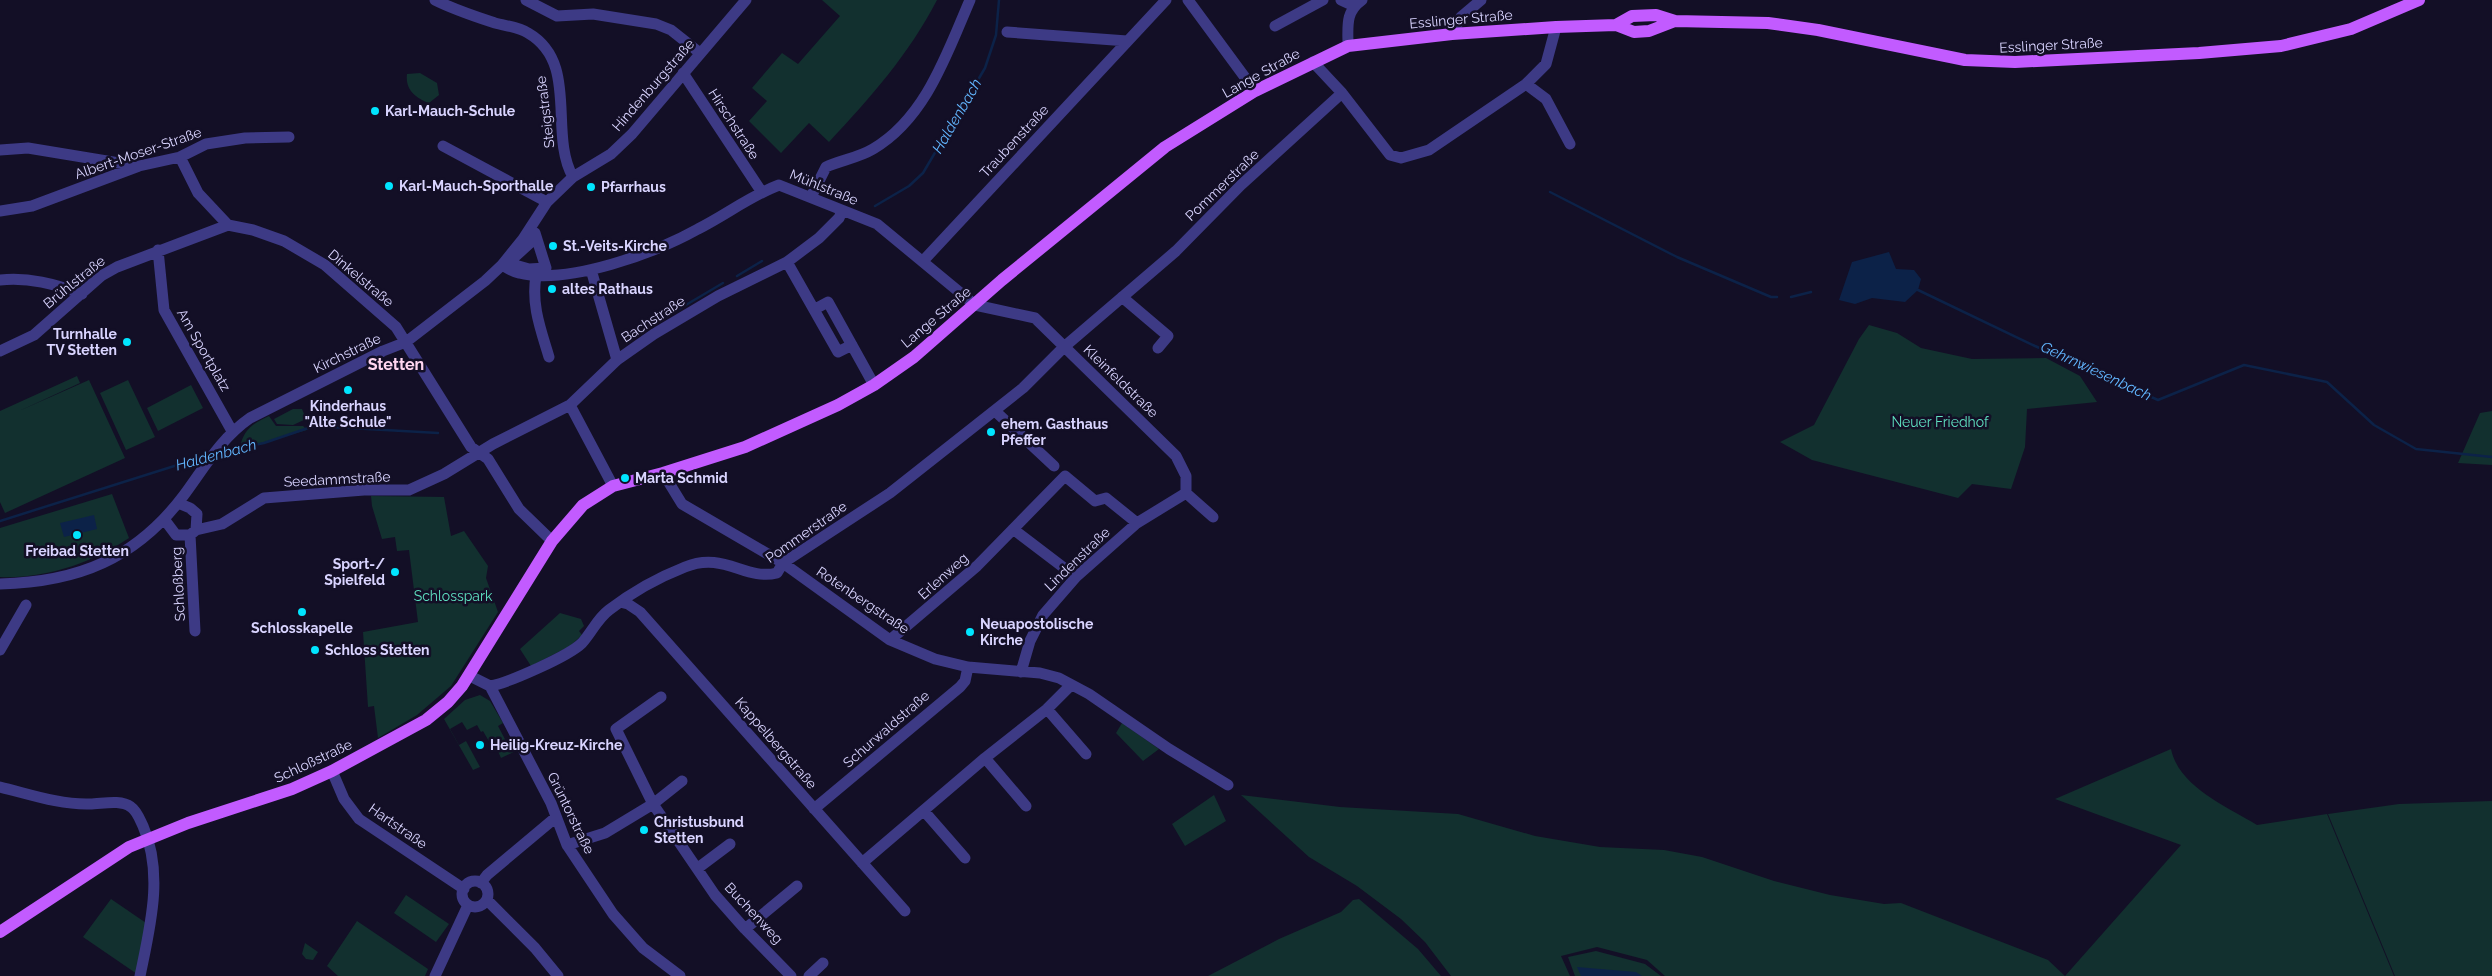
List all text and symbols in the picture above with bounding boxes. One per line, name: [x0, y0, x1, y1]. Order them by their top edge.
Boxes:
street label: Esslinger Straße: [1409, 7, 1513, 31]
street label: Esslinger Straße: [1999, 34, 2103, 56]
street label: Hindenburgstraße: [609, 36, 697, 134]
street label: Lange Straße: [1220, 45, 1302, 101]
street label: Steigstraße: [533, 75, 557, 149]
water label: Haldenbach: [928, 76, 986, 156]
street label: Hirschstraße: [705, 86, 763, 162]
street label: Traubenstraße: [976, 102, 1052, 180]
place label: Karl-Mauch-Schule: [385, 103, 516, 119]
marker: Karl-Mauch-Schule: [369, 105, 381, 117]
street label: Albert-Moser-Straße: [73, 124, 203, 182]
street label: Pommerstraße: [1182, 146, 1262, 224]
street label: Mühlstraße: [787, 166, 861, 208]
place label: Karl-Mauch-Sporthalle: [399, 178, 554, 194]
place label: Pfarrhaus: [601, 179, 666, 195]
marker: Karl-Mauch-Sporthalle: [383, 180, 395, 192]
marker: Pfarrhaus: [585, 181, 597, 193]
place label: St.-Veits-Kirche: [563, 238, 668, 254]
marker: St.-Veits-Kirche: [547, 240, 559, 252]
street label: Dinkelstraße: [325, 246, 397, 310]
street label: Brühlstraße: [40, 252, 108, 312]
place label: altes Rathaus: [562, 281, 653, 297]
marker: altes Rathaus: [546, 283, 558, 295]
street label: Lange Straße: [898, 283, 974, 351]
street label: Bachstraße: [618, 292, 688, 346]
street label: Am Sportplatz: [174, 306, 234, 394]
place label: Turnhalle TV Stetten: [47, 326, 118, 358]
street label: Kirchstraße: [311, 330, 383, 376]
marker: Turnhalle TV Stetten: [121, 336, 133, 348]
water label: Gehrnwiesenbach: [2038, 337, 2154, 405]
street label: Kleinfeldstraße: [1080, 341, 1162, 421]
district label: Stetten: [368, 355, 424, 374]
marker: Kinderhaus "Alte Schule": [342, 384, 354, 396]
place label: Kinderhaus "Alte Schule": [304, 398, 392, 430]
park label: Neuer Friedhof: [1891, 414, 1990, 430]
place label: ehem. Gasthaus Pfeffer: [1001, 416, 1108, 448]
marker: ehem. Gasthaus Pfeffer: [985, 426, 997, 438]
water label: Haldenbach: [174, 436, 258, 474]
street label: Seedammstraße: [283, 468, 391, 490]
place label: Marta Schmid: [635, 470, 728, 486]
marker: Marta Schmid: [619, 472, 631, 484]
street label: Pommerstraße: [762, 498, 850, 566]
street label: Lindenstraße: [1041, 524, 1113, 594]
marker: Freibad Stetten: [71, 529, 83, 541]
place label: Freibad Stetten: [25, 543, 129, 559]
street label: Schloßberg: [168, 546, 188, 622]
street label: Erlenweg: [915, 550, 971, 602]
place label: Sport-/ Spielfeld: [324, 556, 385, 588]
street label: Rotenbergstraße: [814, 563, 912, 637]
marker: Sport-/ Spielfeld: [389, 566, 401, 578]
park label: Schlosspark: [414, 588, 493, 604]
marker: Schlosskapelle: [296, 606, 308, 618]
place label: Neuapostolische Kirche: [980, 616, 1094, 648]
place label: Schlosskapelle: [251, 620, 354, 636]
marker: Neuapostolische Kirche: [964, 626, 976, 638]
place label: Schloss Stetten: [325, 642, 430, 658]
marker: Schloss Stetten: [309, 644, 321, 656]
street label: Schurwaldstraße: [840, 687, 932, 771]
street label: Kappelbergstraße: [732, 694, 820, 792]
street label: Schloßstraße: [272, 736, 354, 786]
place label: Heilig-Kreuz-Kirche: [490, 737, 623, 753]
marker: Heilig-Kreuz-Kirche: [474, 739, 486, 751]
street label: Grüntorstraße: [544, 769, 598, 857]
street label: Hartstraße: [366, 800, 430, 852]
place label: Christusbund Stetten: [654, 814, 744, 846]
marker: Christusbund Stetten: [638, 824, 650, 836]
street label: Buchenweg: [722, 879, 786, 947]

